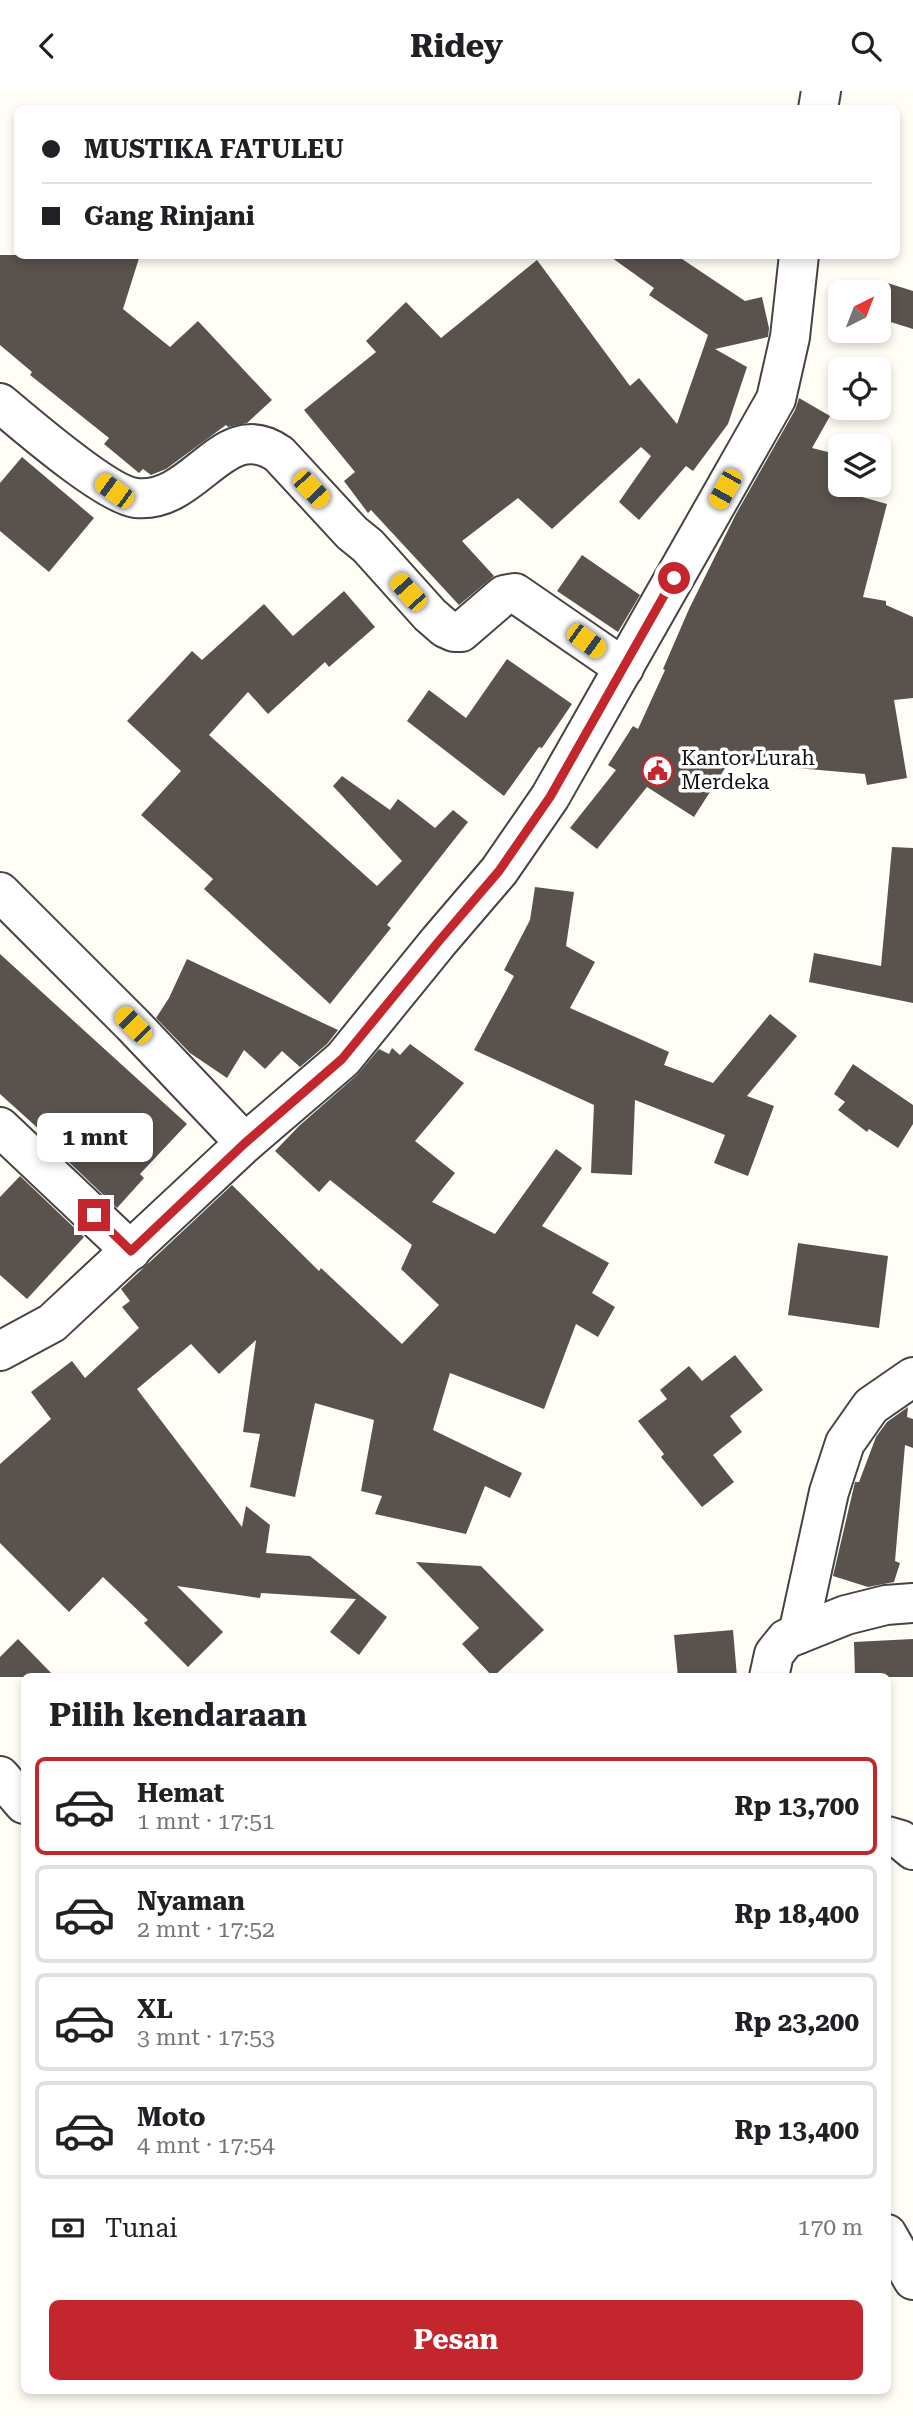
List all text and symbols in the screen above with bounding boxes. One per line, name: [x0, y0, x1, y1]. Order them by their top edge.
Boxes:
icon: back: [28, 27, 66, 65]
text: Ridey: [410, 27, 503, 65]
icon: search: [847, 27, 885, 65]
text: MUSTIKA FATULEU: [84, 134, 344, 164]
text: Gang Rinjani: [84, 201, 255, 231]
north arrow: [828, 280, 891, 343]
map controls: [828, 280, 891, 497]
button: locate: [828, 357, 891, 420]
button: layers: [828, 434, 891, 497]
car: [289, 466, 334, 512]
car: [706, 466, 745, 512]
car: [91, 470, 138, 512]
route start: [658, 562, 690, 594]
car: [387, 569, 430, 615]
car: [563, 620, 610, 662]
place label: Kantor Lurah Merdeka: [681, 746, 815, 794]
public building icon: Kantor Lurah Merdeka: [641, 753, 675, 787]
car: [111, 1003, 156, 1047]
callout: 1 mnt: [36, 1114, 152, 1163]
text: 1 mnt: [62, 1124, 128, 1151]
route end: [78, 1199, 110, 1231]
text: Pilih kendaraan: [49, 1696, 307, 1734]
icon: car: [53, 1775, 116, 1838]
text: Hemat: [137, 1778, 224, 1808]
text: Rp 13,700: [734, 1791, 859, 1821]
text: 1 mnt · 17:51: [137, 1808, 275, 1835]
icon: car: [53, 1883, 116, 1946]
text: Nyaman: [137, 1886, 245, 1916]
text: Rp 18,400: [734, 1899, 859, 1929]
text: 2 mnt · 17:52: [137, 1916, 275, 1943]
icon: car: [53, 1991, 116, 2054]
text: XL: [137, 1994, 173, 2024]
text: Rp 23,200: [734, 2007, 859, 2037]
text: 3 mnt · 17:53: [137, 2024, 275, 2051]
icon: car: [53, 2099, 116, 2162]
text: Moto: [137, 2102, 206, 2132]
text: Rp 13,400: [734, 2115, 859, 2145]
text: 4 mnt · 17:54: [137, 2132, 275, 2159]
icon: cash: [49, 2209, 87, 2247]
text: Tunai: [105, 2213, 178, 2243]
text: 170 m: [798, 2214, 863, 2241]
button: Pesan: [49, 2300, 863, 2380]

